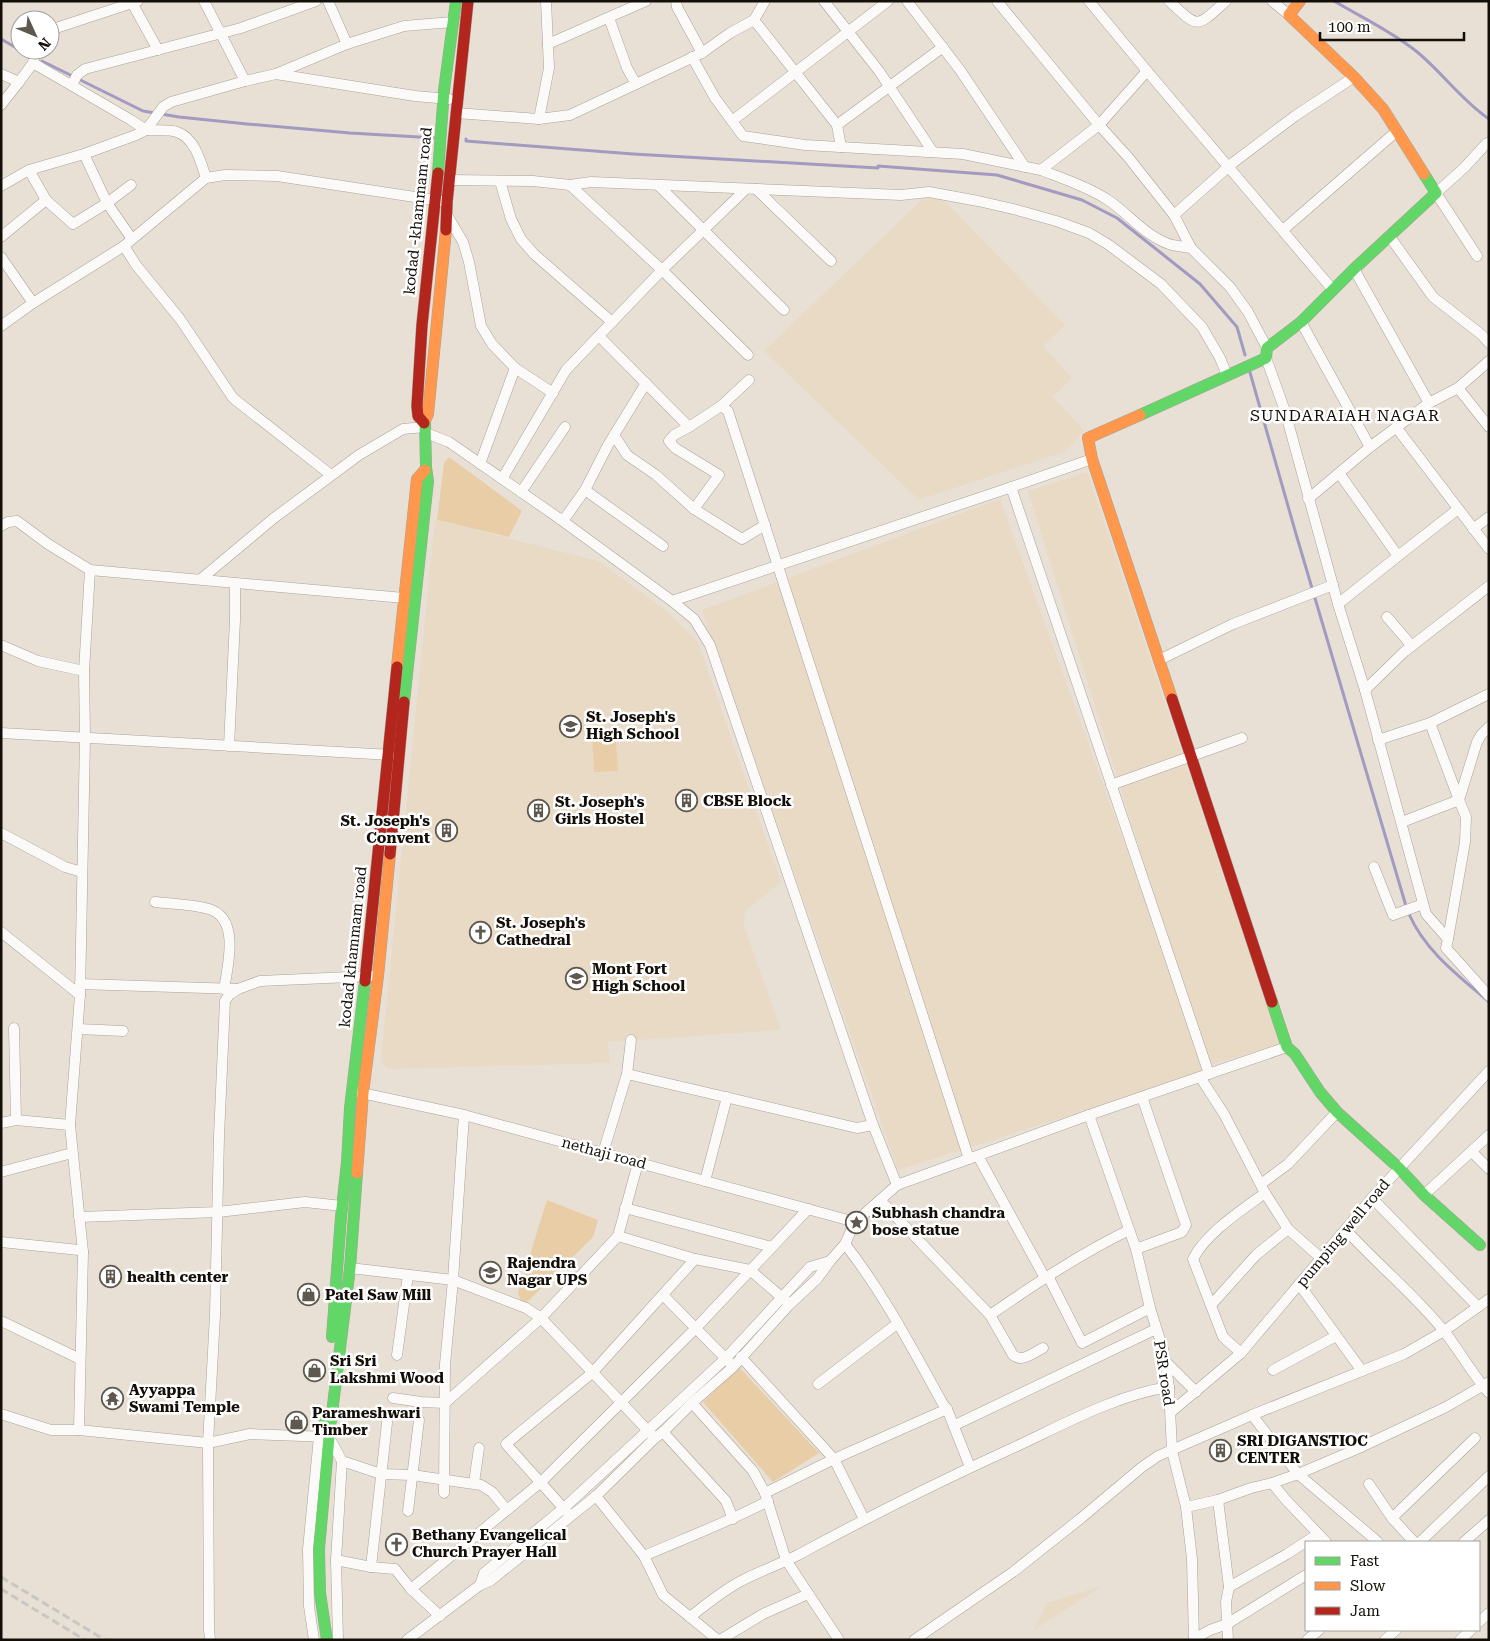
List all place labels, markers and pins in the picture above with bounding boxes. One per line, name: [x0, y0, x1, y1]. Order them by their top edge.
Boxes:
place label: St. Joseph's High School: [586, 708, 679, 743]
school or university icon: St. Joseph's High School: [558, 714, 582, 738]
building icon: CBSE Block: [675, 789, 699, 813]
place label: CBSE Block: [703, 792, 792, 810]
place label: St. Joseph's Girls Hostel: [555, 793, 645, 828]
building icon: St. Joseph's Girls Hostel: [527, 799, 551, 823]
place label: St. Joseph's Convent: [341, 812, 430, 847]
building icon: St. Joseph's Convent: [434, 818, 458, 842]
place label: St. Joseph's Cathedral: [496, 914, 586, 949]
church icon: St. Joseph's Cathedral: [468, 920, 492, 944]
place label: Mont Fort High School: [592, 960, 685, 995]
school or university icon: Mont Fort High School: [564, 966, 588, 990]
place label: Subhash chandra bose statue: [872, 1204, 1005, 1239]
place icon: Subhash chandra bose statue: [844, 1210, 868, 1234]
place label: Rajendra Nagar UPS: [507, 1254, 588, 1289]
school or university icon: Rajendra Nagar UPS: [479, 1260, 503, 1284]
building icon: health center: [99, 1265, 123, 1289]
place label: health center: [127, 1268, 229, 1286]
shop icon: Patel Saw Mill: [297, 1283, 321, 1307]
place label: Patel Saw Mill: [325, 1286, 431, 1304]
place label: Sri Sri Lakshmi Wood: [330, 1352, 444, 1387]
shop icon: Sri Sri Lakshmi Wood: [302, 1358, 326, 1382]
place label: Ayyappa Swami Temple: [129, 1381, 240, 1416]
temple icon: Ayyappa Swami Temple: [101, 1387, 125, 1411]
place label: Parameshwari Timber: [312, 1404, 420, 1439]
shop icon: Parameshwari Timber: [284, 1410, 308, 1434]
place label: SRI DIGANSTIOC CENTER: [1237, 1432, 1368, 1467]
building icon: SRI DIGANSTIOC CENTER: [1209, 1438, 1233, 1462]
place label: Bethany Evangelical Church Prayer Hall: [412, 1526, 567, 1561]
church icon: Bethany Evangelical Church Prayer Hall: [384, 1532, 408, 1556]

